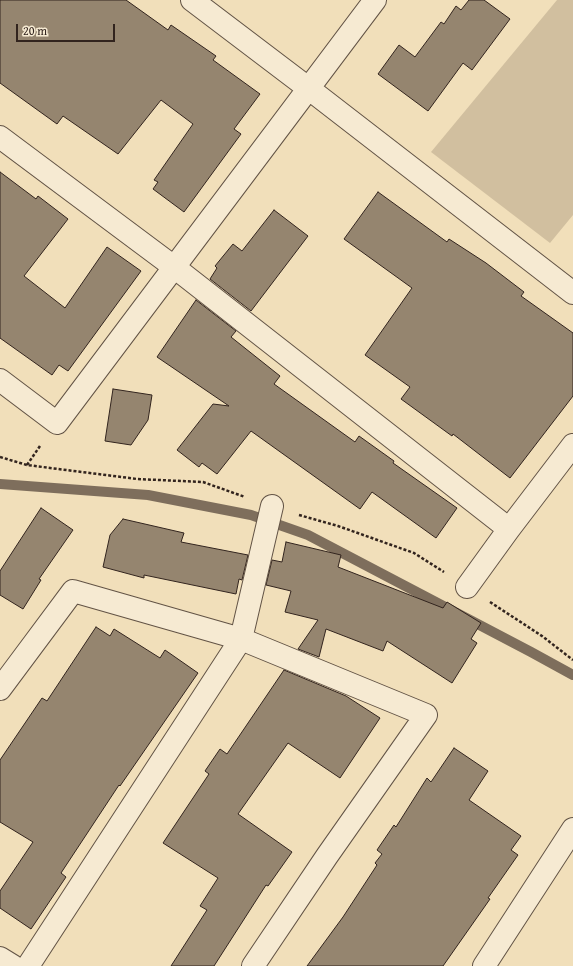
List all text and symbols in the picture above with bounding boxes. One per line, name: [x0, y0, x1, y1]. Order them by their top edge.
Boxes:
scale bar: [18, 16, 117, 42]
text: 20 m: [23, 22, 47, 39]

